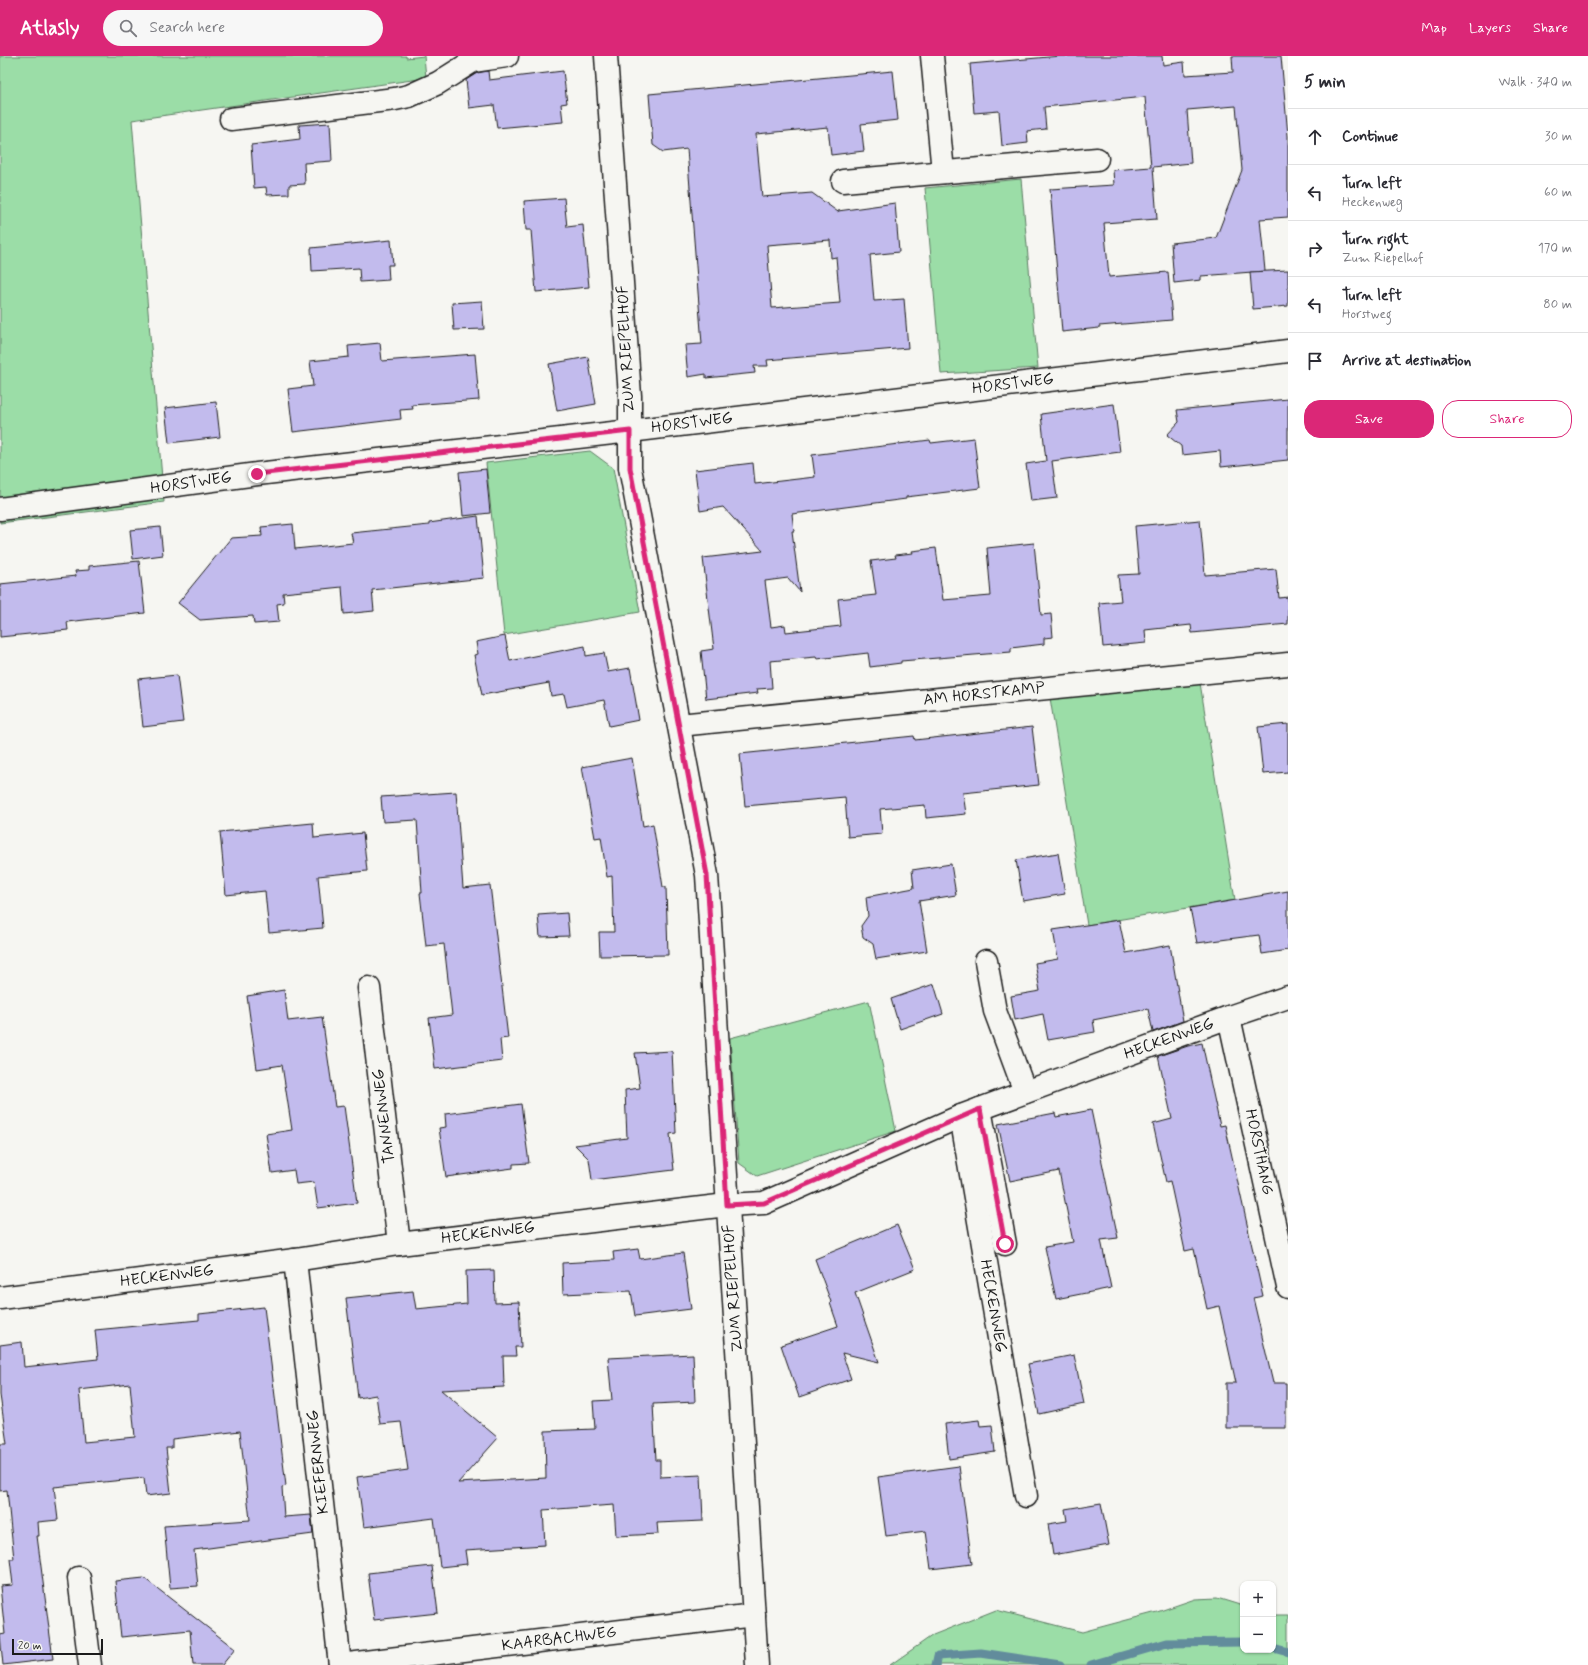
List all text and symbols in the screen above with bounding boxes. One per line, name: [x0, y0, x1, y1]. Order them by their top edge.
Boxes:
search box: [103, 10, 383, 46]
text: Atlasly: [20, 16, 79, 41]
icon: search: [117, 17, 139, 39]
text: Search here: [149, 18, 225, 38]
text: Map: [1421, 19, 1447, 37]
text: Layers: [1469, 19, 1511, 37]
text: Share: [1533, 19, 1568, 37]
text: 5 min: [1304, 71, 1346, 93]
text: Walk · 340 m: [1498, 74, 1572, 91]
icon: ahead: [1304, 126, 1326, 148]
text: Continue: [1342, 127, 1398, 147]
text: 30 m: [1545, 128, 1572, 145]
text: Turn left: [1342, 174, 1402, 194]
icon: left: [1304, 182, 1326, 204]
text: 60 m: [1544, 184, 1572, 201]
text: Heckenweg: [1342, 194, 1403, 211]
text: Turn right: [1342, 230, 1409, 250]
icon: right: [1304, 238, 1326, 260]
text: 170 m: [1538, 240, 1572, 257]
text: Zum Riepelhof: [1342, 250, 1424, 267]
street label: ZUM RIEPELHOF: [612, 285, 640, 413]
text: Turn left: [1342, 286, 1402, 306]
icon: left: [1304, 294, 1326, 316]
text: 80 m: [1543, 296, 1572, 313]
text: Horstweg: [1342, 306, 1392, 323]
icon: arrive: [1304, 350, 1326, 372]
text: Arrive at destination: [1342, 351, 1471, 371]
street label: HORSTWEG: [971, 369, 1055, 399]
button: Save: [1304, 400, 1434, 438]
button: Share: [1442, 400, 1572, 438]
street label: HORSTWEG: [650, 408, 734, 438]
route end: [248, 465, 266, 483]
street label: HORSTWEG: [149, 467, 233, 499]
street label: AM HORSTKAMP: [922, 677, 1046, 711]
street label: HECKENWEG: [1121, 1013, 1217, 1065]
street label: TANNENWEG: [368, 1067, 400, 1165]
street label: HORSTHANG: [1240, 1107, 1278, 1197]
street label: HECKENWEG: [440, 1217, 536, 1249]
street label: ZUM RIEPELHOF: [718, 1224, 748, 1352]
route start: [996, 1235, 1014, 1253]
street label: HECKENWEG: [974, 1258, 1012, 1354]
street label: HECKENWEG: [119, 1260, 215, 1292]
street label: KIEFERNWEG: [302, 1409, 334, 1515]
map controls: [1240, 1581, 1276, 1653]
button: +: [1240, 1581, 1276, 1617]
button: −: [1240, 1617, 1276, 1653]
street label: KAARBACHWEG: [500, 1622, 618, 1656]
scale bar: [12, 1637, 103, 1656]
text: 20 m: [18, 1639, 41, 1653]

